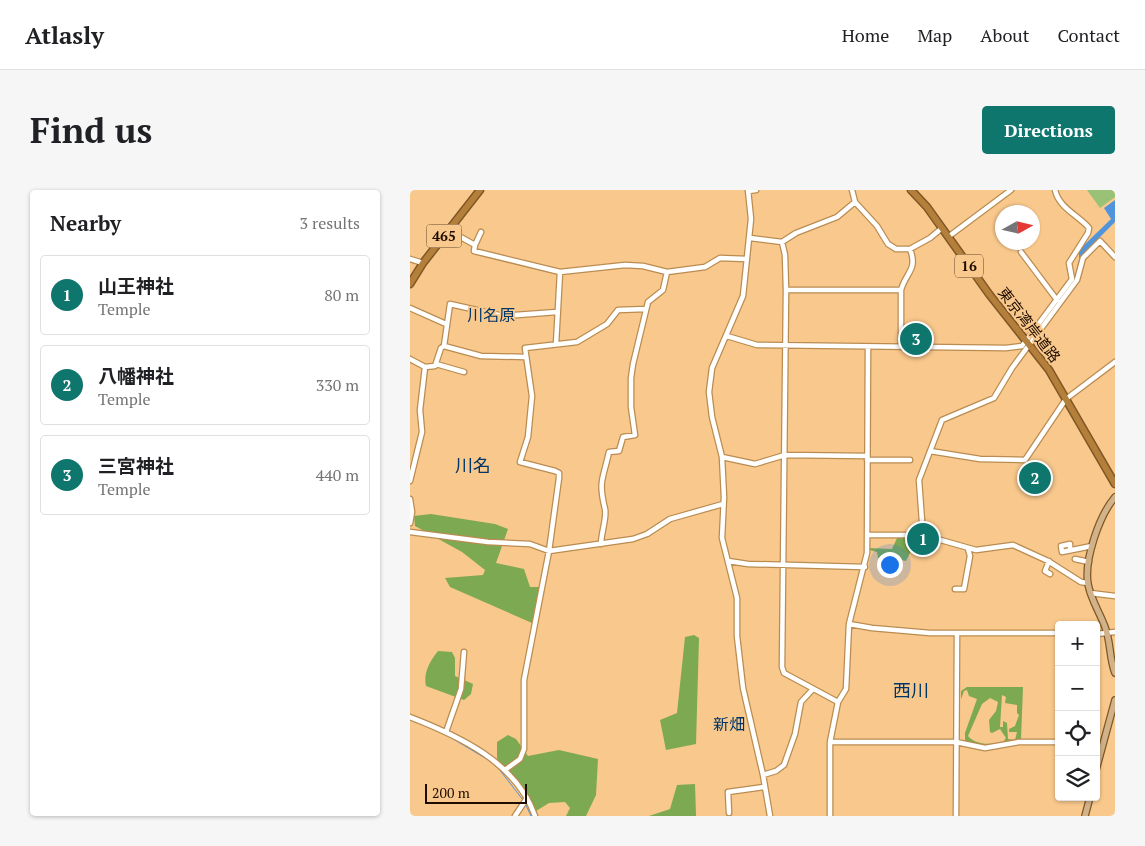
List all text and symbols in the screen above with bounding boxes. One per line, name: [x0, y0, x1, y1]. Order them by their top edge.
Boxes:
text: Atlasly: [25, 19, 104, 51]
text: Home: [842, 23, 889, 47]
text: Map: [917, 23, 952, 47]
text: About: [980, 23, 1029, 47]
text: Contact: [1057, 23, 1120, 47]
button: Directions: [982, 106, 1115, 154]
text: Find us: [30, 107, 152, 153]
north arrow: [995, 205, 1040, 250]
text: Nearby: [50, 209, 121, 237]
text: 3 results: [300, 212, 360, 234]
road number: 465: [426, 224, 462, 248]
road number: 16: [955, 254, 983, 278]
text: 山王神社: [98, 273, 174, 298]
street label: 東京湾岸道路: [994, 283, 1065, 366]
text: 1: [62, 284, 72, 306]
text: 80 m: [324, 284, 359, 306]
text: Temple: [98, 298, 151, 320]
district label: 川名原: [467, 304, 515, 326]
pin: 3: [900, 320, 932, 358]
text: 八幡神社: [98, 363, 174, 388]
text: 2: [62, 374, 72, 396]
text: 330 m: [316, 374, 359, 396]
text: Temple: [98, 388, 151, 410]
text: 三宮神社: [98, 453, 174, 478]
district label: 川名: [455, 453, 491, 477]
pin: 2: [1019, 459, 1051, 497]
text: 3: [62, 464, 72, 486]
text: 440 m: [316, 464, 359, 486]
text: Temple: [98, 478, 151, 500]
pin: 1: [907, 520, 939, 558]
your location: [877, 552, 903, 578]
map controls: [1055, 621, 1100, 801]
button: +: [1055, 621, 1100, 666]
button: −: [1055, 666, 1100, 711]
district label: 西川: [893, 678, 929, 702]
button: locate: [1055, 711, 1100, 756]
district label: 新畑: [713, 713, 745, 735]
button: layers: [1055, 756, 1100, 801]
scale bar: [425, 781, 528, 804]
text: 200 m: [432, 783, 470, 802]

